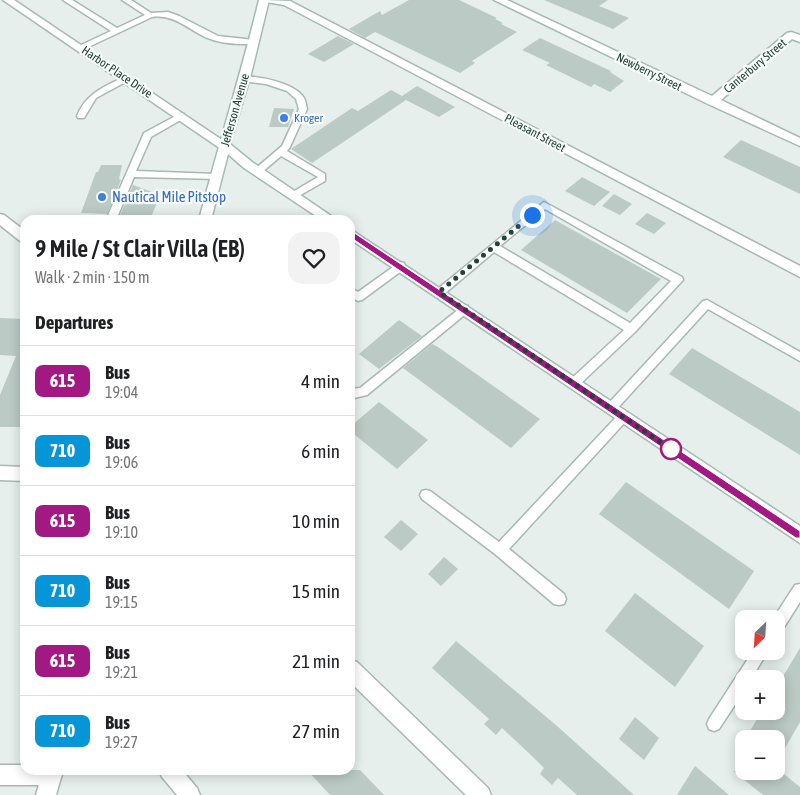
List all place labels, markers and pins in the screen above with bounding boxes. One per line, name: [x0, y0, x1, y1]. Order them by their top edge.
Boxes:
place label: Kroger: [294, 111, 323, 125]
marker: Kroger: [278, 112, 290, 124]
place label: Nautical Mile Pitstop: [112, 188, 226, 205]
marker: Nautical Mile Pitstop: [96, 191, 108, 203]
unlabelled marker: [660, 438, 682, 460]

